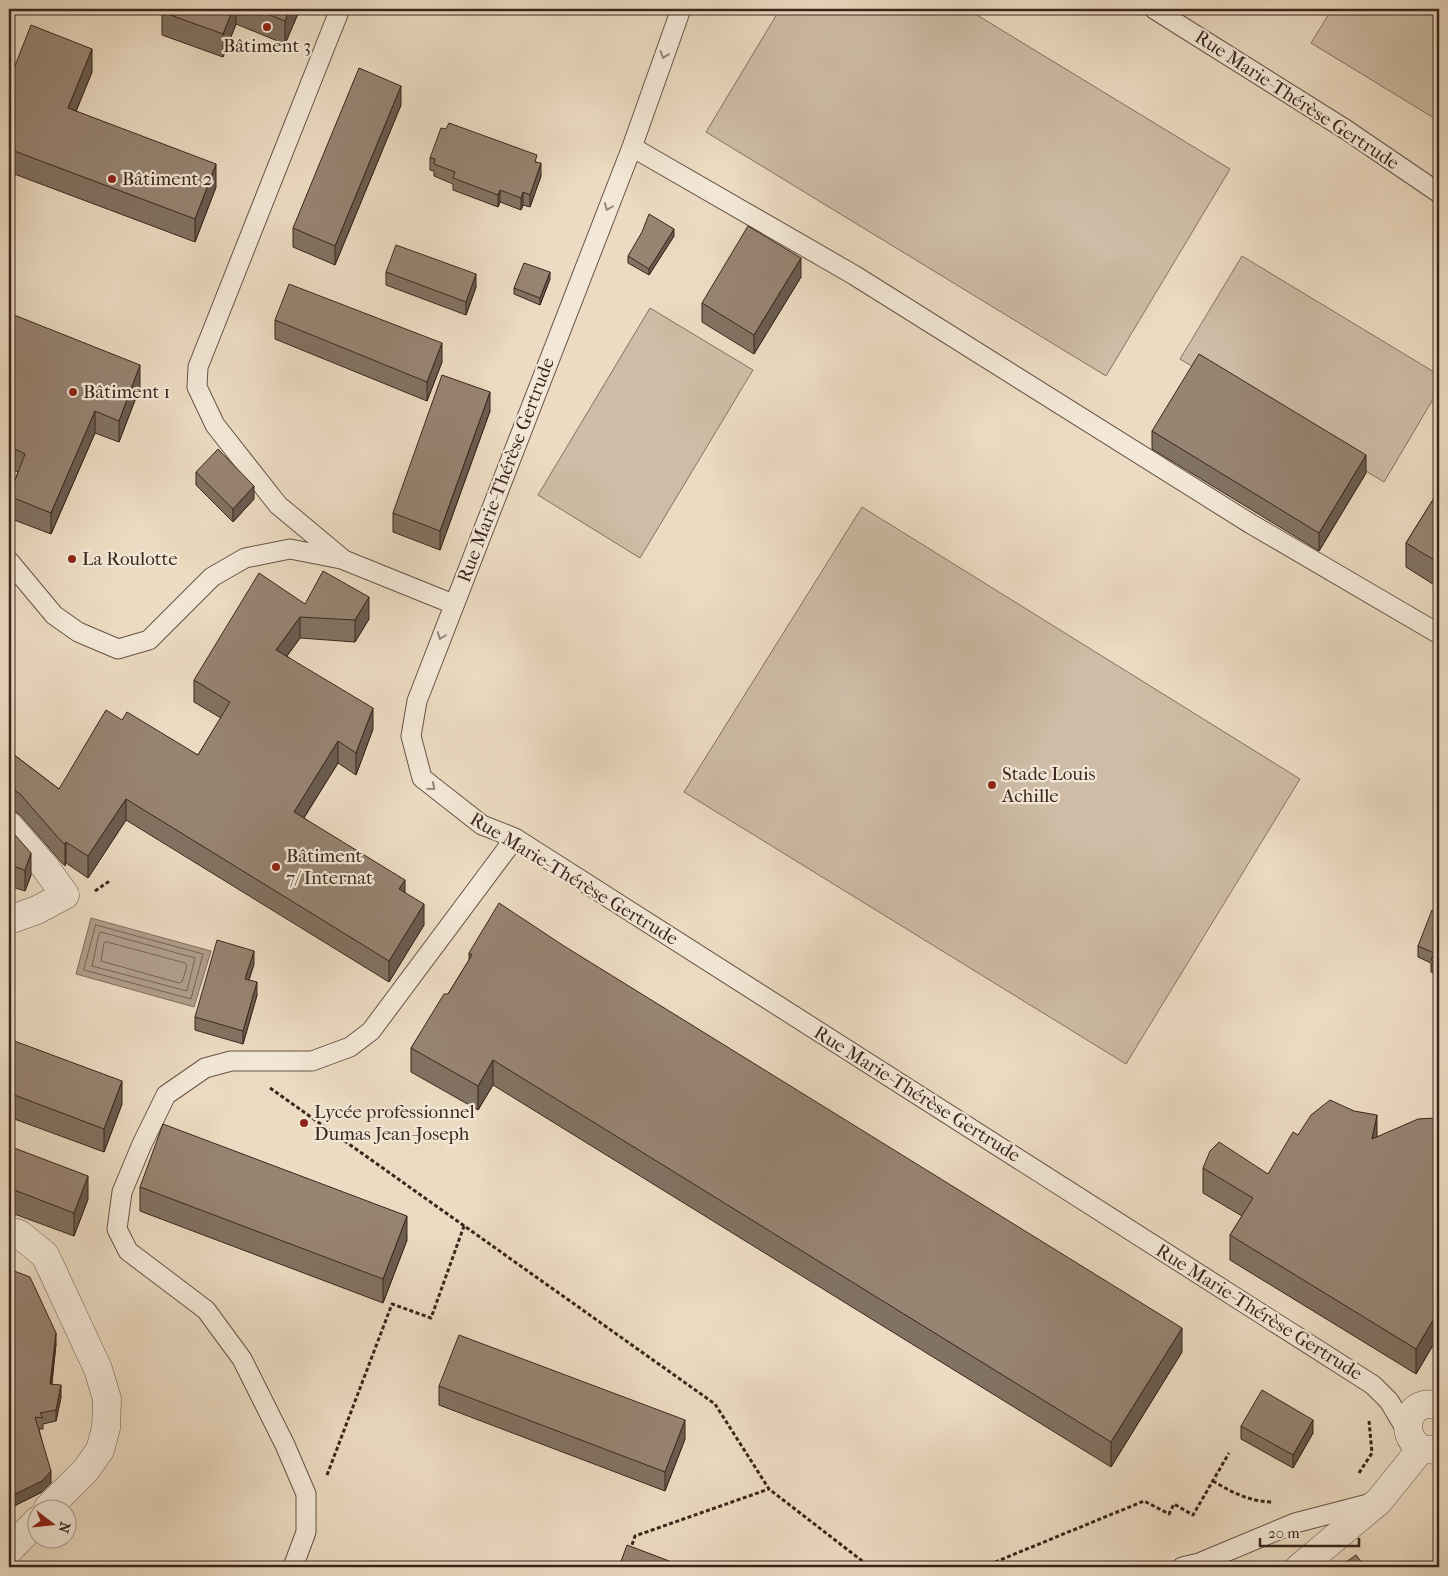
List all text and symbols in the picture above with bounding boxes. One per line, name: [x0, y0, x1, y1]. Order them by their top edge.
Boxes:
marker: Bâtiment 3: [261, 21, 273, 33]
street label: Rue Marie-Thérèse Gertrude: [1191, 26, 1403, 174]
place label: Bâtiment 3: [223, 35, 311, 57]
one-way arrow: [660, 50, 670, 58]
place label: Bâtiment 2: [122, 168, 212, 190]
marker: Bâtiment 2: [106, 173, 118, 185]
one-way arrow: [604, 202, 615, 211]
street label: Rue Marie-Thérèse Gertrude: [453, 354, 559, 586]
place label: Bâtiment 1: [83, 381, 170, 403]
marker: Bâtiment 1: [67, 386, 79, 398]
place label: La Roulotte: [82, 548, 178, 570]
marker: La Roulotte: [66, 553, 78, 565]
one-way arrow: [437, 631, 447, 640]
place label: Stade Louis Achille: [1001, 763, 1096, 807]
marker: Stade Louis Achille: [986, 779, 998, 791]
one-way arrow: [427, 781, 436, 790]
street label: Rue Marie-Thérèse Gertrude: [466, 808, 682, 950]
place label: Bâtiment 7/ Internat: [286, 845, 373, 889]
marker: Bâtiment 7/ Internat: [270, 861, 282, 873]
street label: Rue Marie-Thérèse Gertrude: [810, 1021, 1024, 1167]
place label: Lycée professionnel Dumas Jean-Joseph: [314, 1101, 475, 1145]
marker: Lycée professionnel Dumas Jean-Joseph: [298, 1117, 310, 1129]
street label: Rue Marie-Thérèse Gertrude: [1152, 1239, 1366, 1385]
north arrow: [28, 1498, 78, 1548]
scale bar: [1260, 1516, 1359, 1548]
text: N: [54, 1520, 74, 1535]
text: 20 m: [1268, 1524, 1300, 1542]

